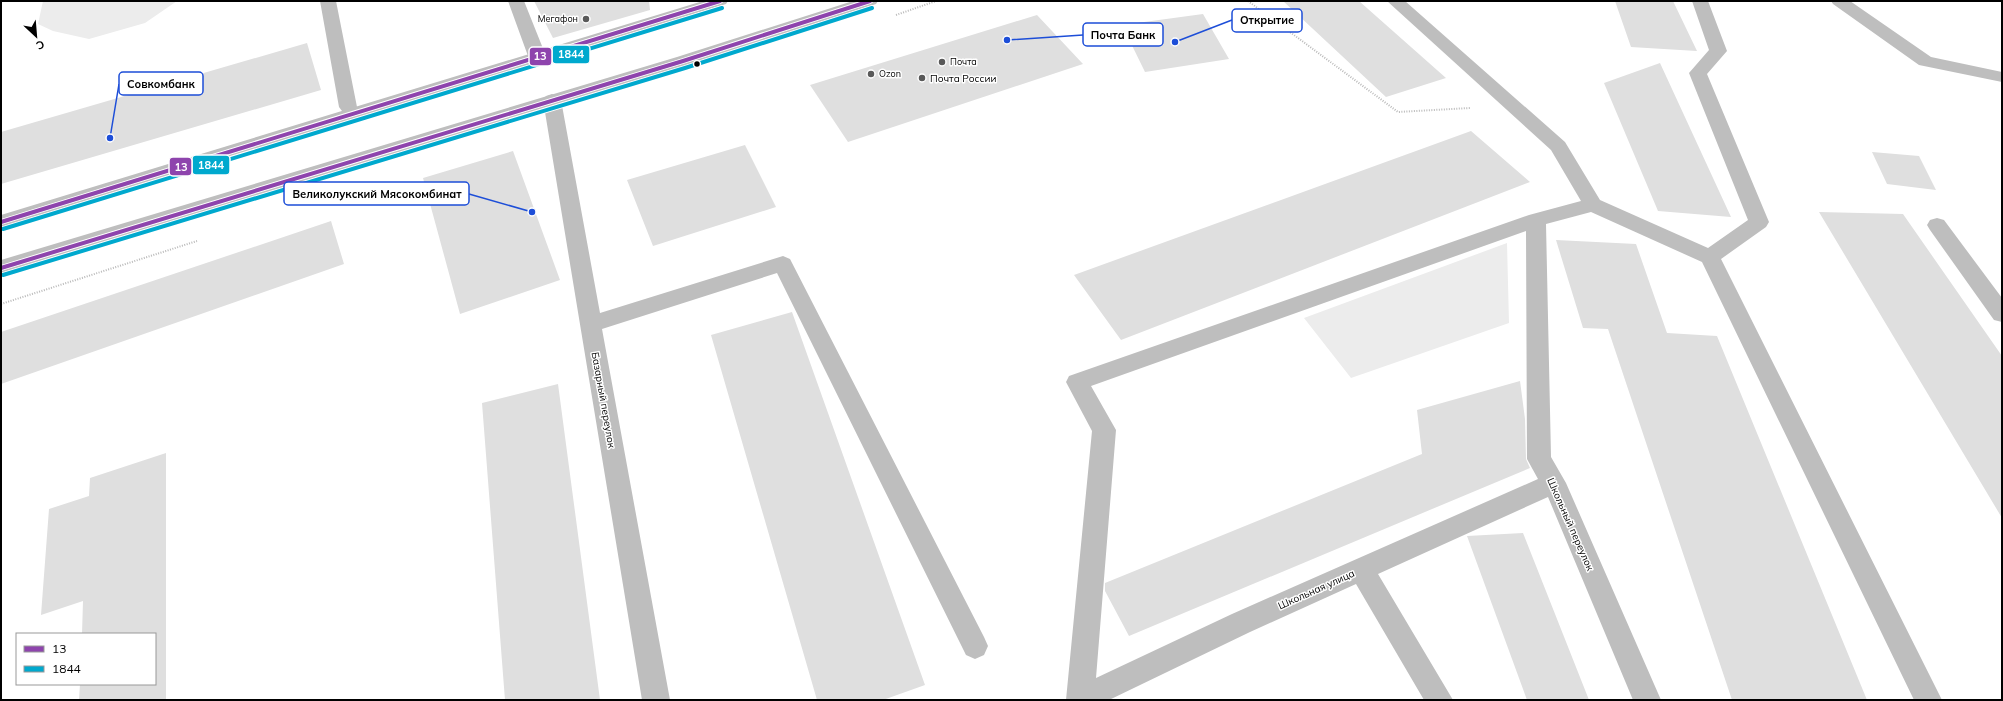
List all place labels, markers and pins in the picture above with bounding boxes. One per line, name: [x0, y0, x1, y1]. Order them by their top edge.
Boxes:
callout: Открытие: [1232, 9, 1302, 32]
place label: Мегафон: [538, 13, 578, 24]
marker: Мегафон: [581, 14, 591, 24]
callout: Почта Банк: [1083, 23, 1163, 46]
place label: Почта: [950, 56, 977, 67]
marker: Почта: [937, 57, 947, 67]
unlabelled marker: [692, 59, 702, 69]
place label: Ozon: [879, 68, 901, 79]
marker: Ozon: [866, 69, 876, 79]
callout: Совкомбанк: [119, 72, 203, 95]
place label: Почта России: [930, 72, 997, 85]
marker: Почта России: [917, 73, 927, 83]
callout: Великолукский Мясокомбинат: [284, 182, 469, 205]

